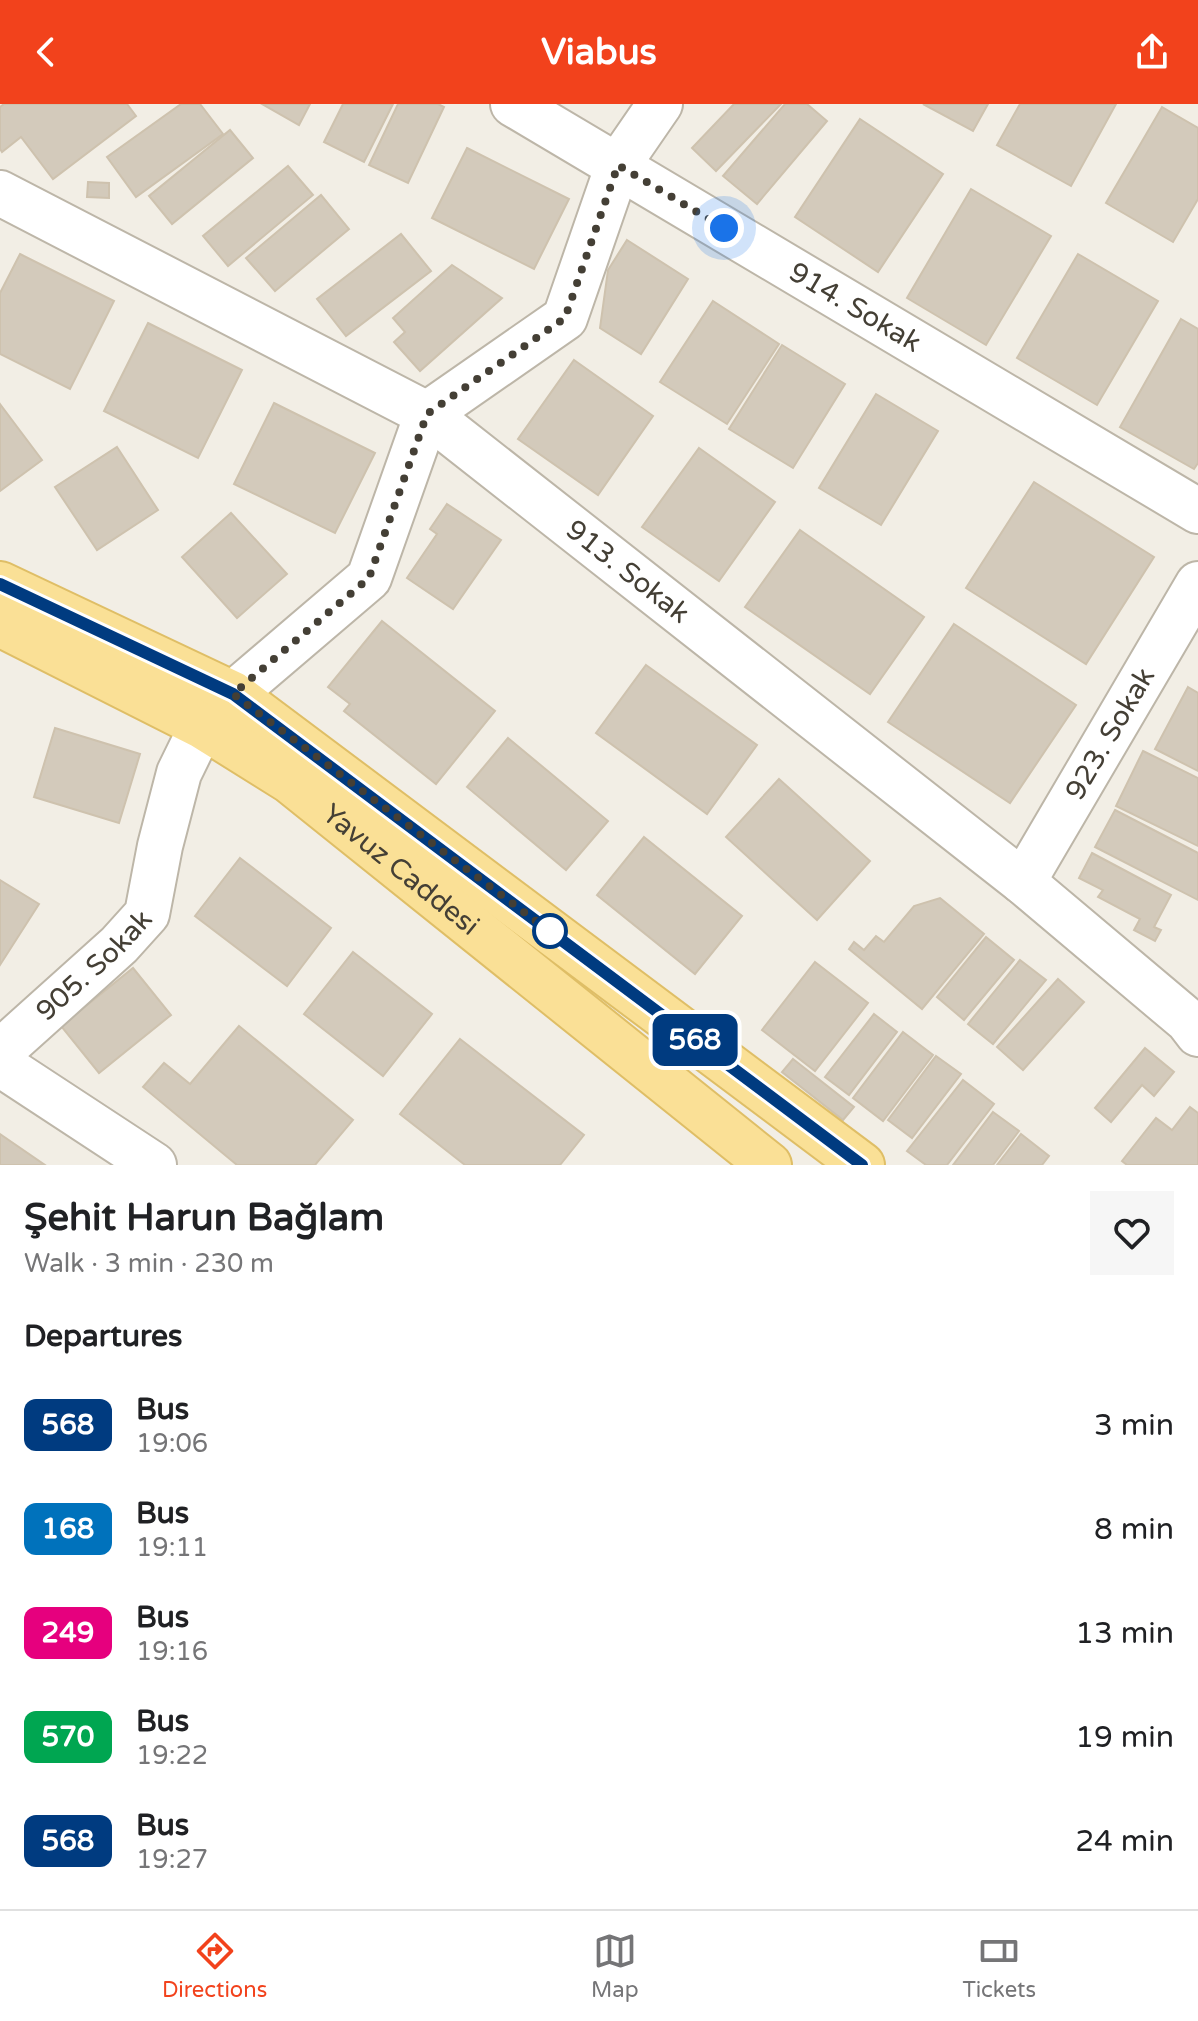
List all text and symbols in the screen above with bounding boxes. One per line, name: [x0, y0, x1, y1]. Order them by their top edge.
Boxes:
icon: back: [24, 30, 68, 74]
icon: share: [1130, 30, 1174, 74]
text: Viabus: [541, 31, 657, 74]
your location: [704, 208, 744, 248]
street label: 914. Sokak: [783, 255, 927, 360]
street label: 913. Sokak: [559, 513, 696, 631]
street label: 923. Sokak: [1058, 661, 1162, 806]
street label: Yavuz Caddesi: [316, 797, 486, 943]
street label: 905. Sokak: [29, 903, 160, 1028]
unlabelled marker: [533, 914, 567, 948]
line badge: 568: [649, 1014, 741, 1066]
text: 568: [669, 1023, 721, 1057]
button: heart: [1090, 1191, 1174, 1275]
text: Şehit Harun Bağlam: [24, 1195, 384, 1241]
text: Walk · 3 min · 230 m: [24, 1248, 274, 1279]
text: Departures: [24, 1318, 182, 1355]
text: Bus: [136, 1391, 189, 1428]
text: 3 min: [1094, 1407, 1174, 1444]
text: 568: [42, 1408, 94, 1442]
text: 19:06: [136, 1428, 208, 1459]
text: Bus: [136, 1495, 189, 1532]
text: 8 min: [1094, 1511, 1174, 1548]
text: 168: [42, 1512, 94, 1546]
text: 19:11: [136, 1532, 208, 1563]
text: Bus: [136, 1599, 189, 1636]
text: 13 min: [1075, 1615, 1174, 1652]
text: 249: [42, 1616, 94, 1650]
text: 19:16: [136, 1636, 208, 1667]
text: Bus: [136, 1703, 189, 1740]
text: 19 min: [1075, 1719, 1174, 1756]
text: 570: [42, 1720, 94, 1754]
text: 19:22: [136, 1740, 208, 1771]
text: Bus: [136, 1807, 189, 1844]
text: 24 min: [1075, 1823, 1174, 1860]
text: 568: [42, 1824, 94, 1858]
text: 19:27: [136, 1844, 208, 1875]
tab: Directions: [162, 1929, 267, 2003]
tab: Map: [591, 1929, 639, 2003]
tab: Tickets: [962, 1929, 1036, 2003]

